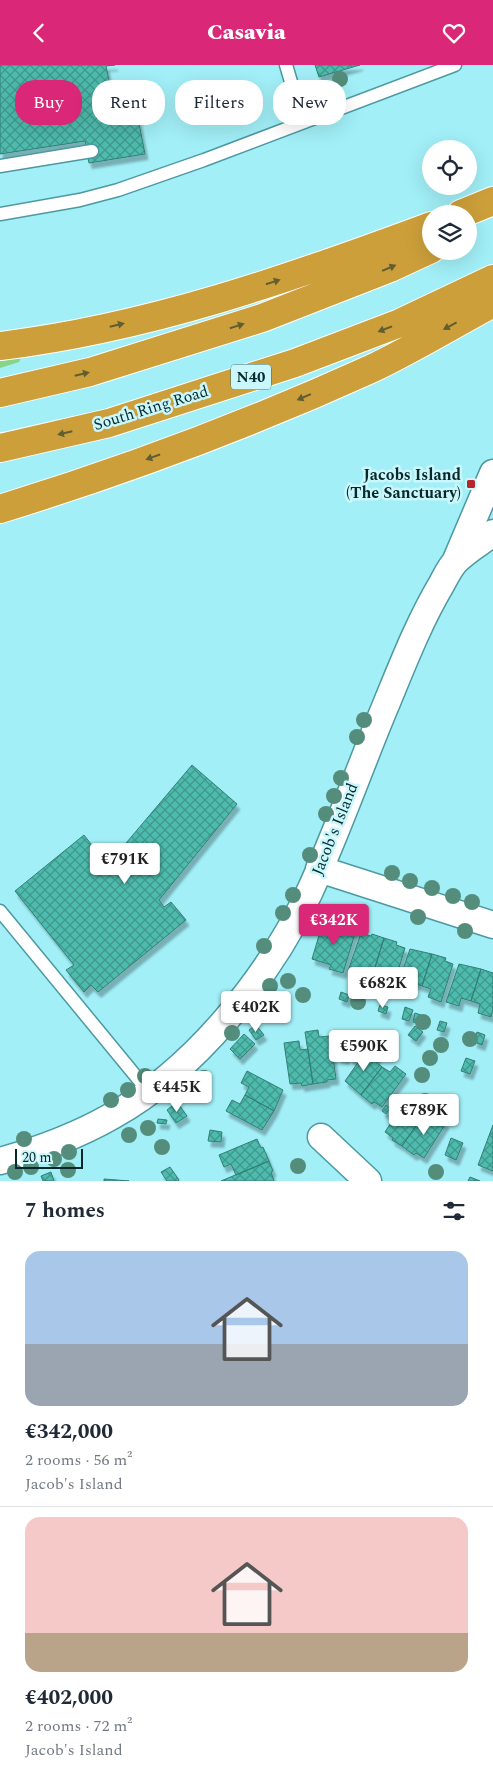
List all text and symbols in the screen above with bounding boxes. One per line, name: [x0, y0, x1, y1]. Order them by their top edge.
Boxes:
text: Casavia: [207, 16, 286, 49]
icon: back: [25, 19, 53, 47]
icon: heart: [440, 19, 468, 47]
chip: Buy: [15, 80, 82, 125]
chip: Rent: [92, 80, 165, 125]
chip: Filters: [175, 80, 263, 125]
chip: New: [273, 80, 346, 125]
map controls: [422, 140, 477, 260]
button: locate: [422, 140, 477, 195]
button: layers: [422, 205, 477, 260]
one-way arrow: [381, 264, 396, 272]
one-way arrow: [266, 278, 281, 286]
one-way arrow: [109, 321, 124, 329]
one-way arrow: [229, 322, 244, 330]
one-way arrow: [443, 322, 457, 330]
one-way arrow: [378, 326, 393, 333]
road number: N40: [231, 365, 271, 389]
one-way arrow: [74, 370, 89, 378]
street label: South Ring Road: [91, 379, 211, 437]
one-way arrow: [297, 393, 311, 401]
one-way arrow: [57, 429, 72, 437]
one-way arrow: [145, 453, 160, 461]
place label: Jacobs Island (The Sanctuary): [346, 463, 461, 505]
marker: Jacobs Island (The Sanctuary): [465, 478, 477, 490]
street label: Jacob's Island: [306, 779, 364, 879]
pin: €791K: [90, 843, 160, 885]
text: €791K: [101, 847, 149, 871]
pin: €342K: [299, 903, 369, 946]
text: €342K: [310, 908, 358, 932]
pin: €682K: [348, 967, 418, 1009]
text: €682K: [359, 971, 407, 995]
pin: €402K: [221, 991, 291, 1033]
text: €402K: [232, 995, 280, 1019]
pin: €590K: [329, 1029, 399, 1072]
text: €590K: [340, 1034, 388, 1058]
pin: €445K: [142, 1071, 212, 1113]
text: €445K: [153, 1075, 201, 1099]
pin: €789K: [389, 1093, 459, 1136]
text: €789K: [400, 1098, 448, 1122]
scale bar: [15, 1146, 82, 1169]
text: 20 m: [22, 1147, 52, 1168]
text: 7 homes: [25, 1195, 105, 1227]
icon: filters: [440, 1197, 468, 1225]
icon: home: [202, 1284, 292, 1374]
text: €342,000: [25, 1416, 113, 1448]
text: 2 rooms · 56 m²: [25, 1448, 132, 1472]
text: Jacob's Island: [25, 1472, 123, 1496]
icon: home: [202, 1549, 292, 1639]
text: €402,000: [25, 1682, 113, 1714]
text: 2 rooms · 72 m²: [25, 1714, 132, 1738]
text: Jacob's Island: [25, 1738, 123, 1762]

